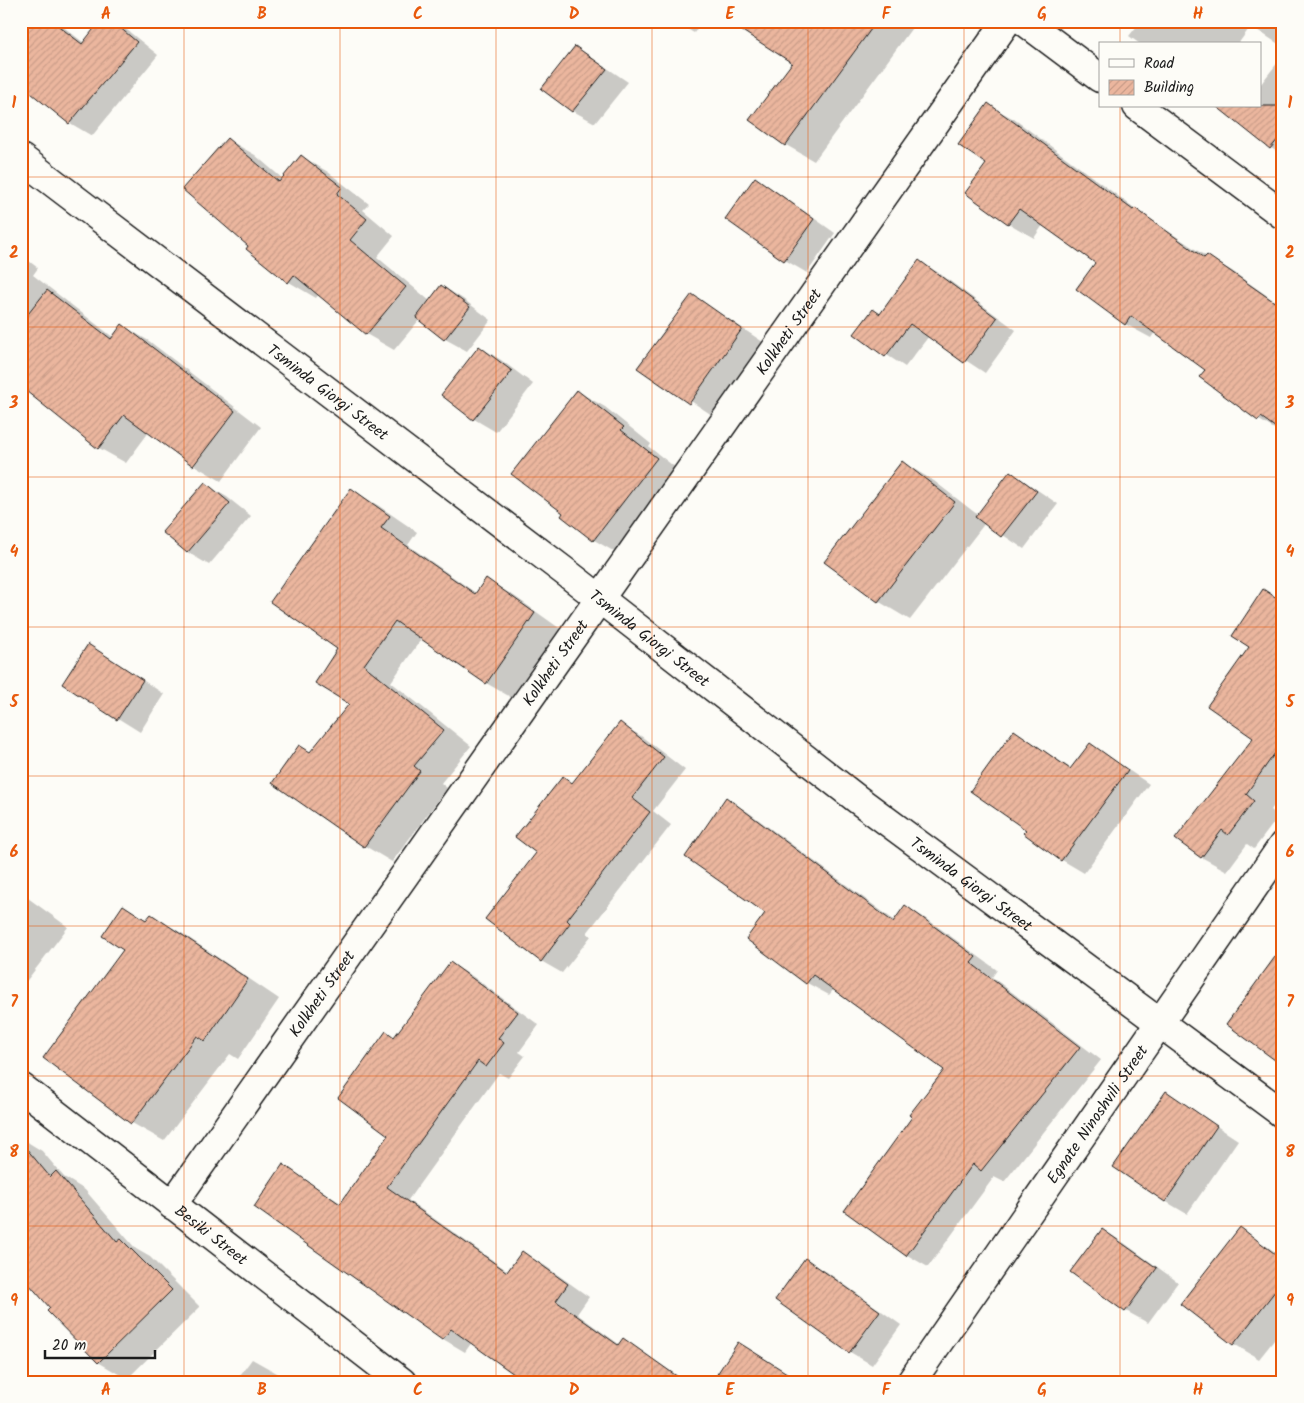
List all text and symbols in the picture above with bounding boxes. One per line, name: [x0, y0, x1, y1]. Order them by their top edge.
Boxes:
text: A: [101, 2, 111, 27]
text: B: [257, 2, 267, 27]
text: C: [413, 2, 423, 27]
text: D: [569, 2, 580, 27]
text: E: [726, 2, 736, 27]
text: F: [882, 2, 892, 27]
text: G: [1037, 2, 1047, 27]
text: H: [1193, 2, 1203, 27]
legend: [1099, 42, 1262, 108]
text: Road: [1144, 52, 1175, 76]
text: Building: [1144, 76, 1194, 100]
text: 1: [12, 91, 17, 116]
text: 1: [1288, 91, 1293, 116]
text: 2: [9, 241, 19, 266]
text: 2: [1285, 241, 1295, 266]
street label: Kolkheti Street: [750, 283, 829, 381]
street label: Tsminda Giorgi Street: [261, 338, 394, 448]
text: 3: [9, 391, 19, 416]
text: 3: [1285, 391, 1295, 416]
text: 4: [10, 540, 19, 565]
text: 4: [1286, 540, 1295, 565]
street label: Tsminda Giorgi Street: [583, 584, 715, 694]
street label: Kolkheti Street: [517, 614, 596, 712]
text: 5: [9, 690, 20, 715]
text: 5: [1285, 690, 1296, 715]
street label: Tsminda Giorgi Street: [904, 831, 1038, 939]
text: 6: [10, 840, 19, 865]
text: 6: [1286, 840, 1295, 865]
street label: Kolkheti Street: [283, 945, 362, 1043]
text: 7: [10, 990, 18, 1015]
text: 7: [1286, 990, 1294, 1015]
street label: Egnate Ninoshvili Street: [1041, 1040, 1155, 1189]
text: 8: [9, 1140, 19, 1165]
text: 8: [1285, 1140, 1295, 1165]
street label: Besiki Street: [169, 1199, 253, 1273]
text: 9: [10, 1289, 18, 1314]
text: 9: [1286, 1289, 1294, 1314]
scale bar: [45, 1328, 155, 1360]
text: 20 m: [52, 1334, 86, 1358]
text: A: [101, 1378, 111, 1403]
text: B: [257, 1378, 267, 1403]
text: C: [413, 1378, 423, 1403]
text: D: [569, 1378, 580, 1403]
text: E: [726, 1378, 736, 1403]
text: F: [882, 1378, 892, 1403]
text: G: [1037, 1378, 1047, 1403]
text: H: [1193, 1378, 1203, 1403]

